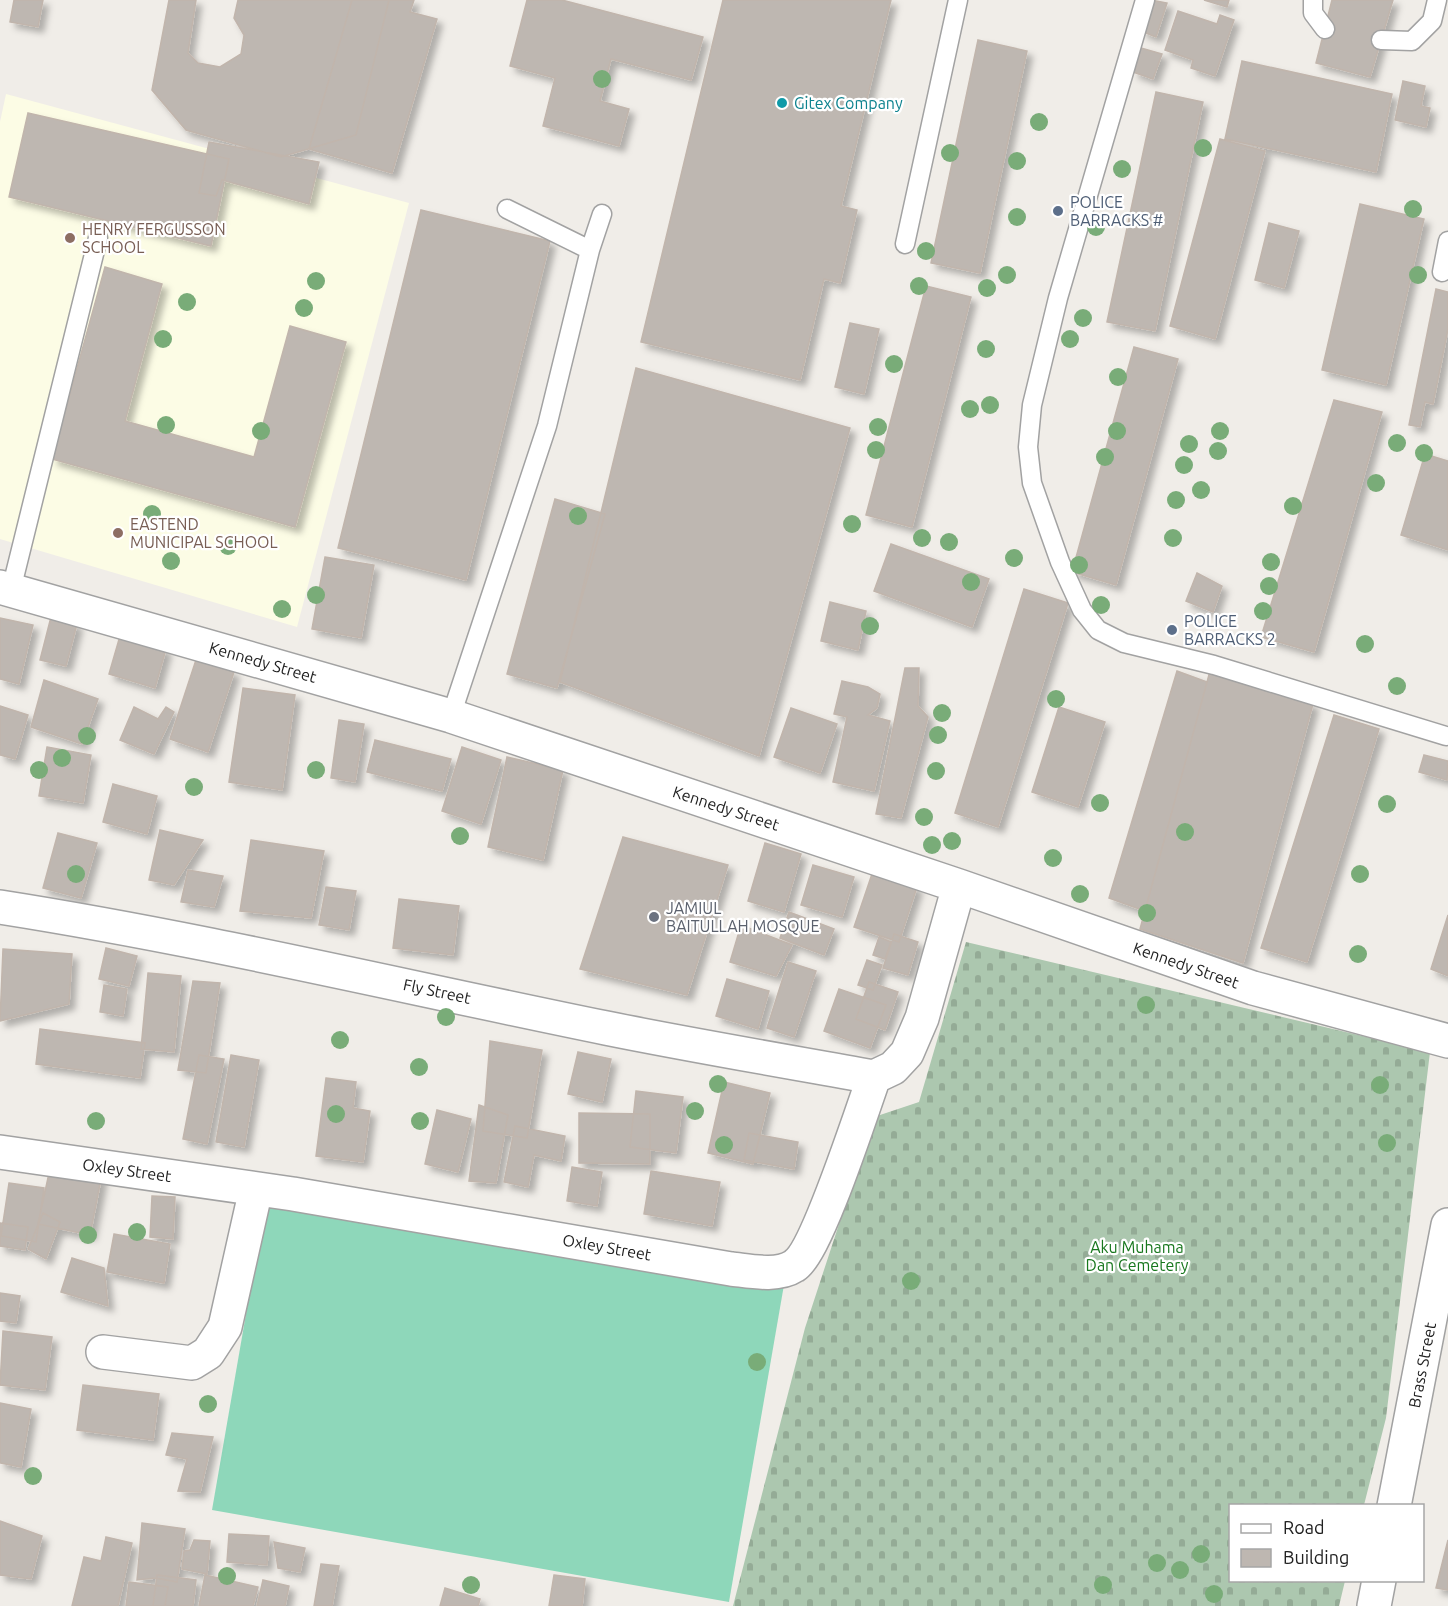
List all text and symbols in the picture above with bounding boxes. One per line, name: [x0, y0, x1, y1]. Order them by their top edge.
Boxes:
place label: Gitex Company: [794, 94, 903, 112]
marker: Gitex Company: [775, 96, 789, 110]
place label: POLICE BARRACKS #: [1070, 193, 1163, 229]
marker: POLICE BARRACKS #: [1051, 204, 1065, 218]
place label: HENRY FERGUSSON SCHOOL: [82, 220, 226, 256]
marker: HENRY FERGUSSON SCHOOL: [63, 231, 77, 245]
place label: EASTEND MUNICIPAL SCHOOL: [130, 515, 278, 551]
marker: EASTEND MUNICIPAL SCHOOL: [111, 526, 125, 540]
place label: POLICE BARRACKS 2: [1184, 612, 1276, 648]
marker: POLICE BARRACKS 2: [1165, 623, 1179, 637]
street label: Kennedy Street: [207, 638, 319, 686]
street label: Kennedy Street: [670, 782, 782, 834]
place label: JAMIUL BAITULLAH MOSQUE: [666, 899, 819, 935]
marker: JAMIUL BAITULLAH MOSQUE: [647, 910, 661, 924]
street label: Kennedy Street: [1131, 938, 1242, 992]
street label: Fly Street: [402, 975, 473, 1007]
street label: Oxley Street: [81, 1155, 173, 1185]
street label: Oxley Street: [561, 1230, 653, 1264]
park label: Aku Muhama Dan Cemetery: [1086, 1238, 1189, 1274]
street label: Brass Street: [1405, 1320, 1439, 1409]
legend: [1229, 1504, 1424, 1582]
text: Road: [1283, 1517, 1325, 1537]
text: Building: [1283, 1547, 1349, 1567]

